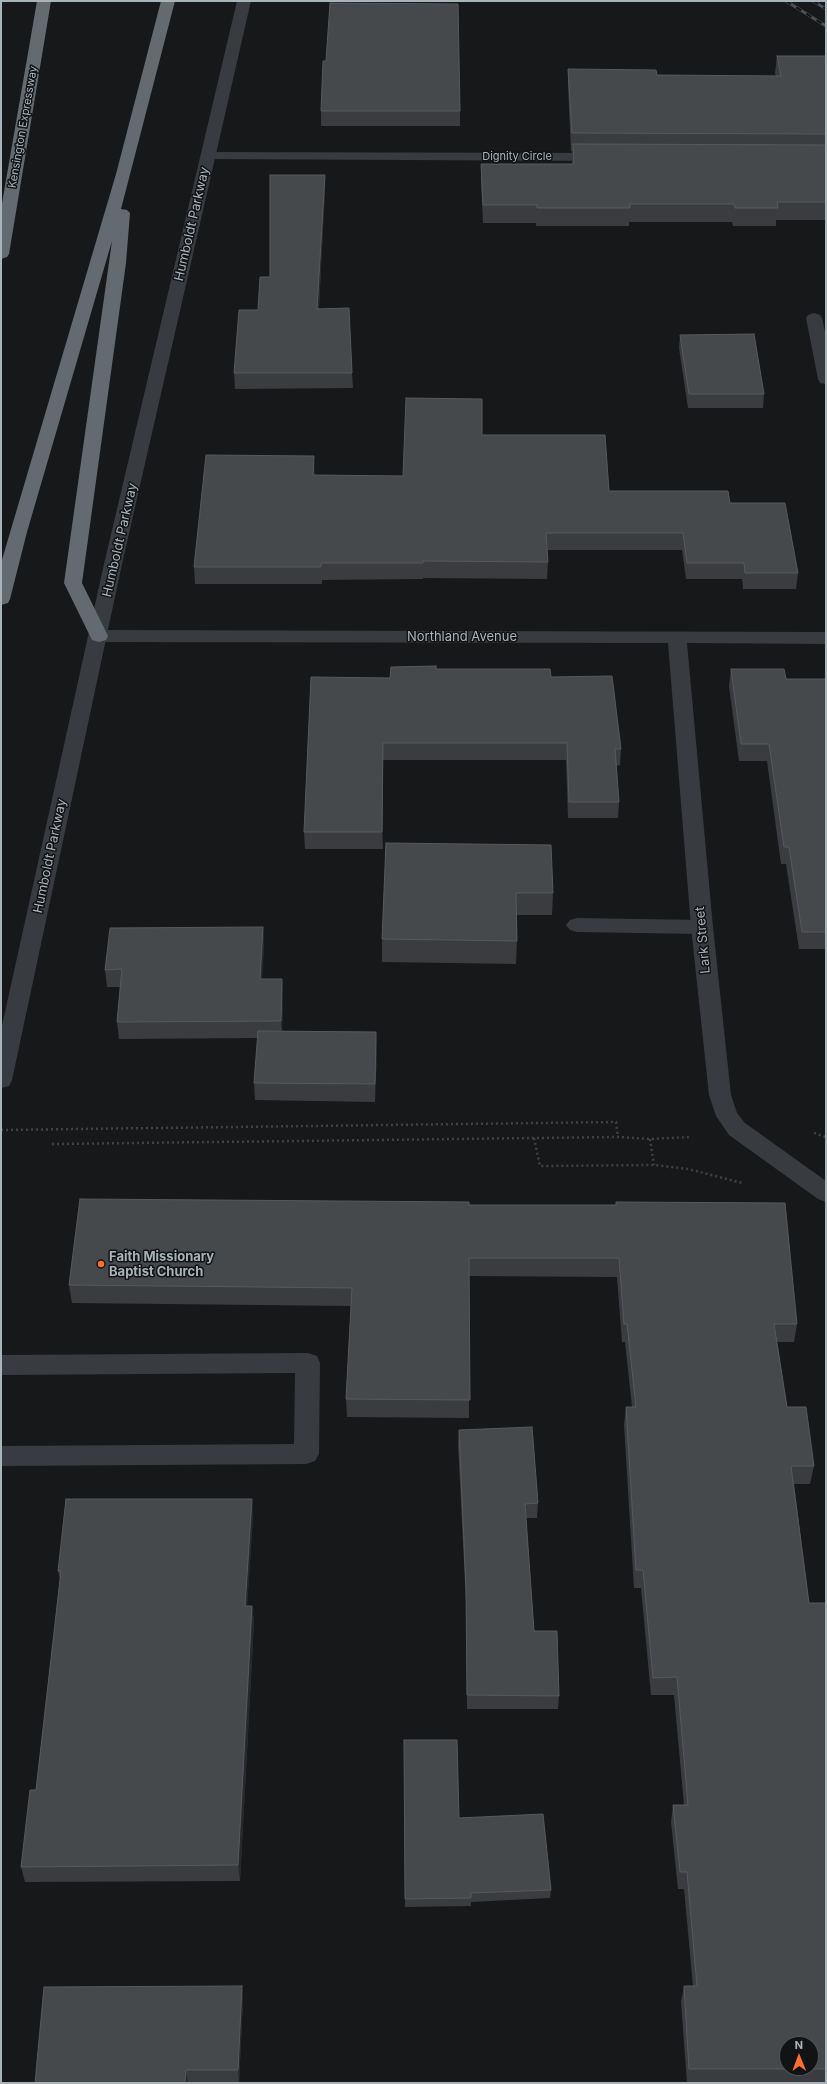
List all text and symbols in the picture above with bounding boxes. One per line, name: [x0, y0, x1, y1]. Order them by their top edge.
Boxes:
street label: Kensington Expressway: [6, 65, 40, 189]
street label: Dignity Circle: [482, 150, 552, 164]
street label: Humboldt Parkway: [171, 165, 213, 283]
street label: Humboldt Parkway: [99, 481, 141, 599]
street label: Northland Avenue: [407, 629, 517, 645]
street label: Humboldt Parkway: [30, 797, 70, 915]
street label: Lark Street: [692, 906, 714, 974]
place label: Faith Missionary Baptist Church: [109, 1249, 214, 1280]
marker: Faith Missionary Baptist Church: [96, 1259, 106, 1269]
north arrow: [779, 2036, 819, 2076]
text: N: [794, 2038, 803, 2052]

